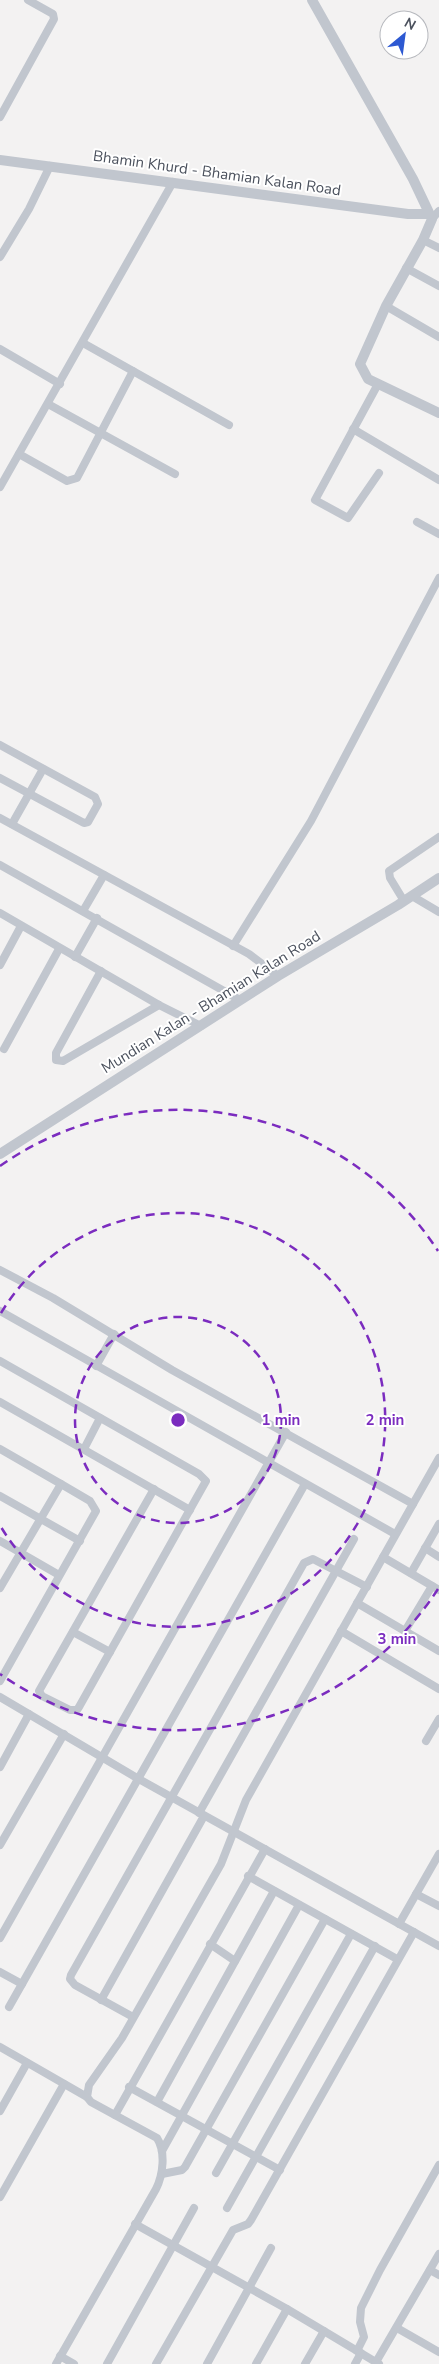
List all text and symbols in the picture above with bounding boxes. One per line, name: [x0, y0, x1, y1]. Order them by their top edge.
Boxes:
north arrow: [379, 10, 429, 60]
text: N: [401, 13, 419, 35]
street label: Bhamin Khurd - Bhamian Kalan Road: [92, 146, 342, 200]
street label: Mundian Kalan - Bhamian Kalan Road: [98, 926, 324, 1078]
text: 1 min: [262, 1410, 300, 1430]
text: 2 min: [366, 1410, 404, 1430]
centre of rings: [169, 1411, 187, 1429]
text: 3 min: [378, 1629, 416, 1649]

